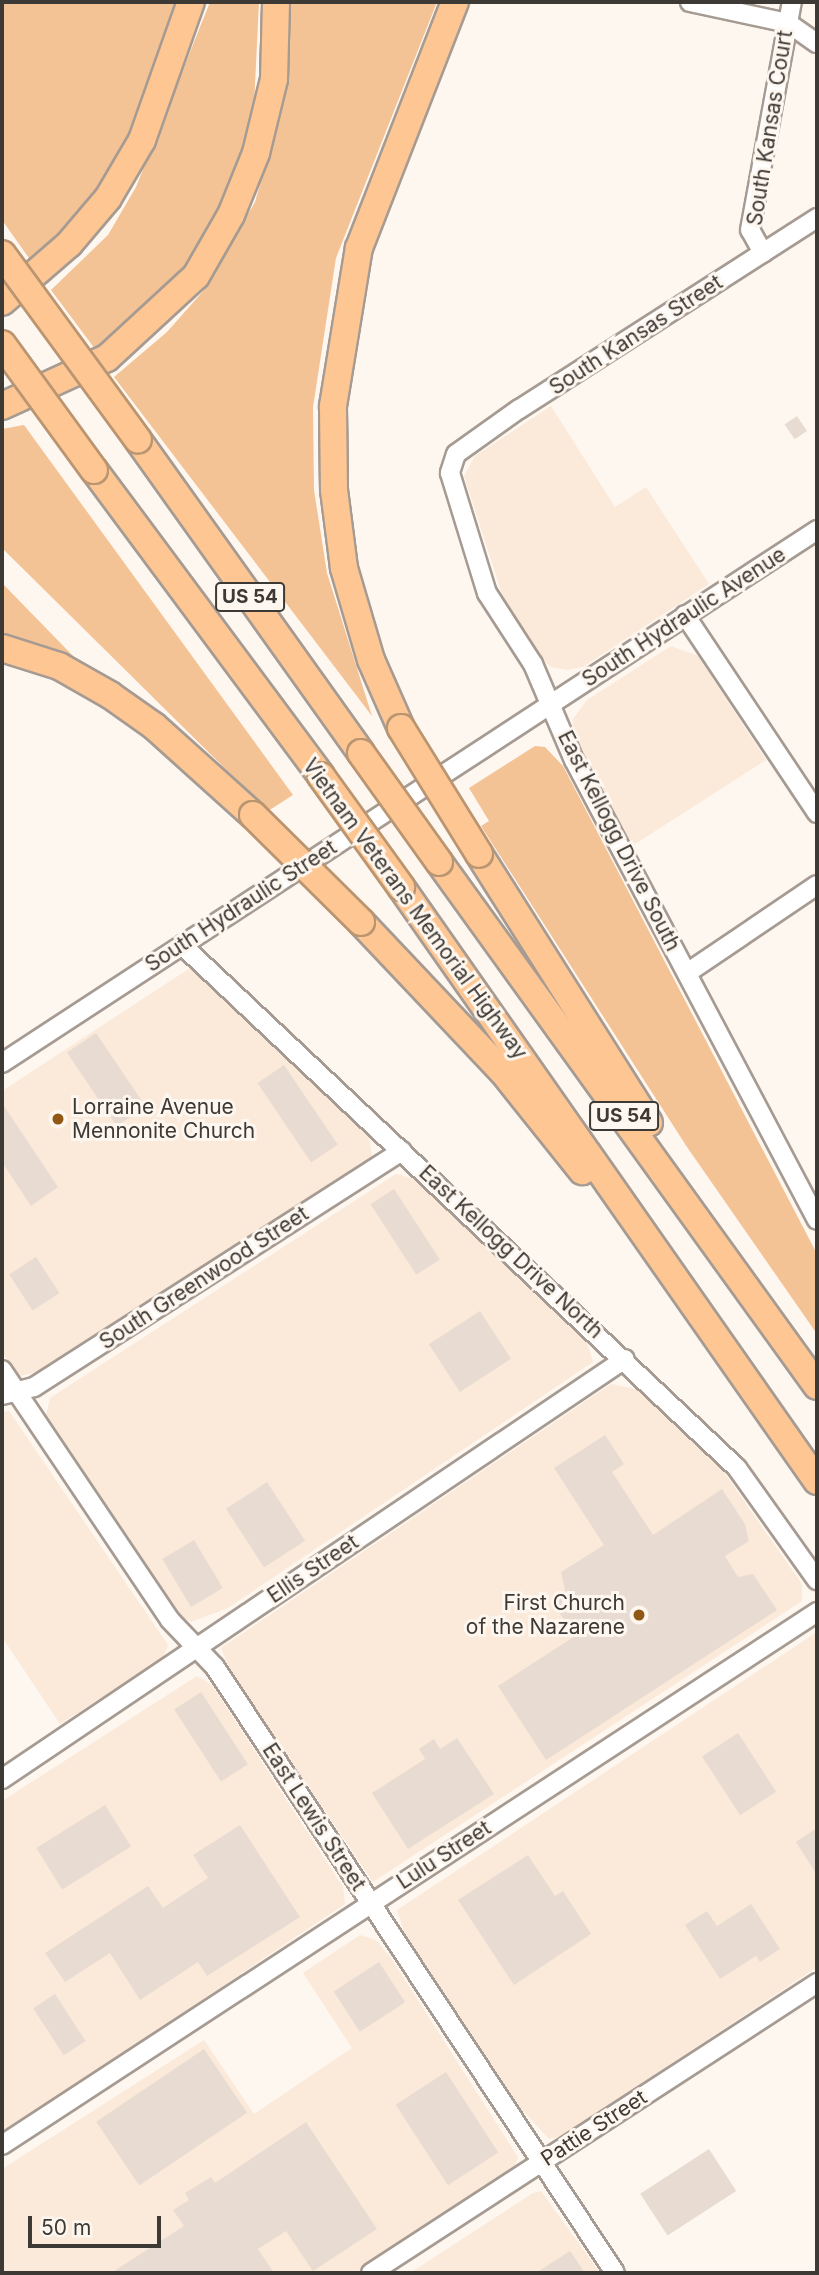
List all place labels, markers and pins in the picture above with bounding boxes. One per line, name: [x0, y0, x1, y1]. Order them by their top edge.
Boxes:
place label: Lorraine Avenue Mennonite Church: [72, 1094, 255, 1144]
marker: Lorraine Avenue Mennonite Church: [50, 1111, 66, 1127]
place label: First Church of the Nazarene: [466, 1590, 625, 1640]
marker: First Church of the Nazarene: [631, 1607, 647, 1623]

